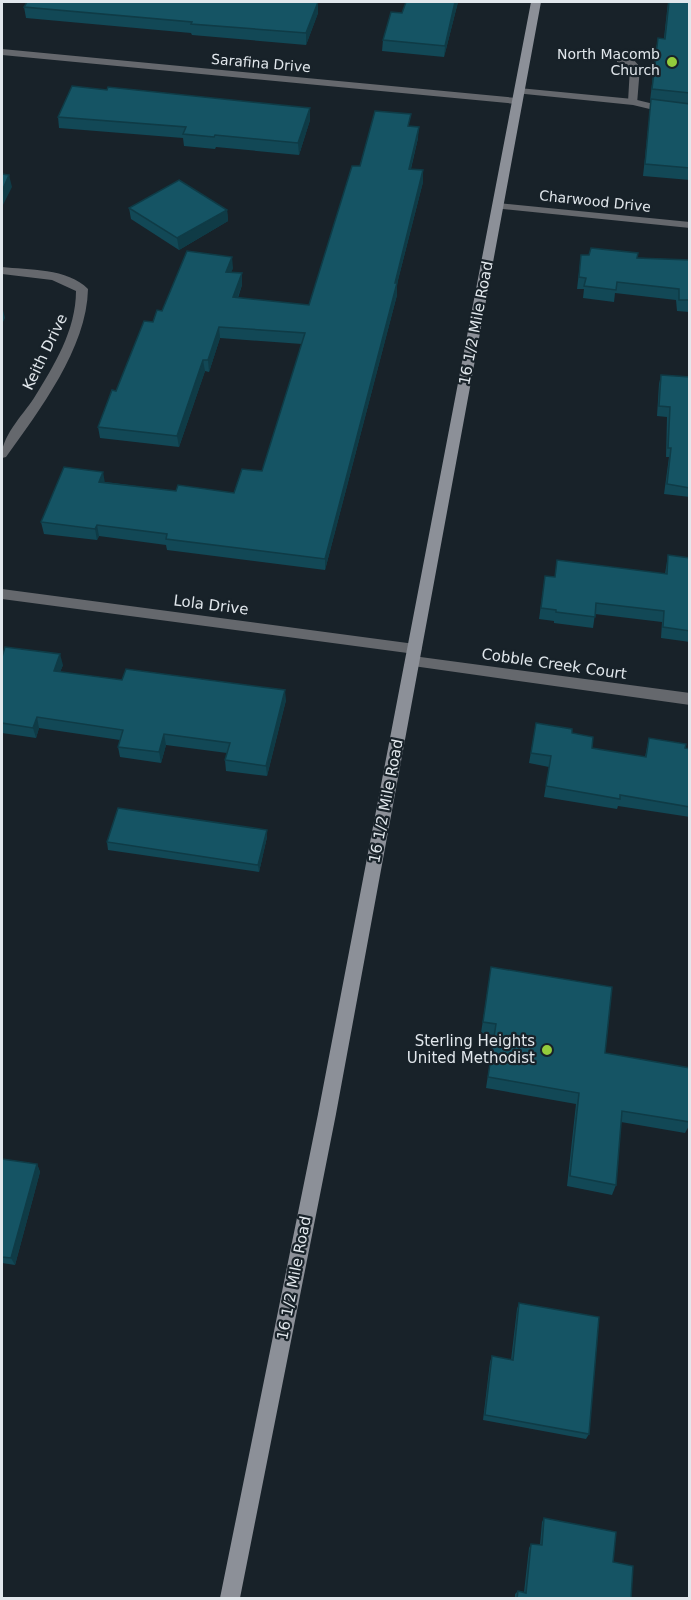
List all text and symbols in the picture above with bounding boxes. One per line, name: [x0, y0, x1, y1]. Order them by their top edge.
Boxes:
place label: North Macomb Church: [557, 46, 660, 78]
street label: Sarafina Drive: [211, 51, 311, 75]
marker: North Macomb Church: [665, 55, 679, 69]
street label: Charwood Drive: [538, 187, 652, 215]
street label: 16 1/2 Mile Road: [455, 260, 497, 386]
street label: Keith Drive: [19, 311, 71, 393]
street label: Lola Drive: [172, 591, 250, 619]
street label: Cobble Creek Court: [480, 645, 628, 683]
street label: 16 1/2 Mile Road: [365, 738, 407, 864]
place label: Sterling Heights United Methodist: [407, 1032, 535, 1067]
marker: Sterling Heights United Methodist: [540, 1043, 554, 1057]
street label: 16 1/2 Mile Road: [273, 1215, 315, 1341]

